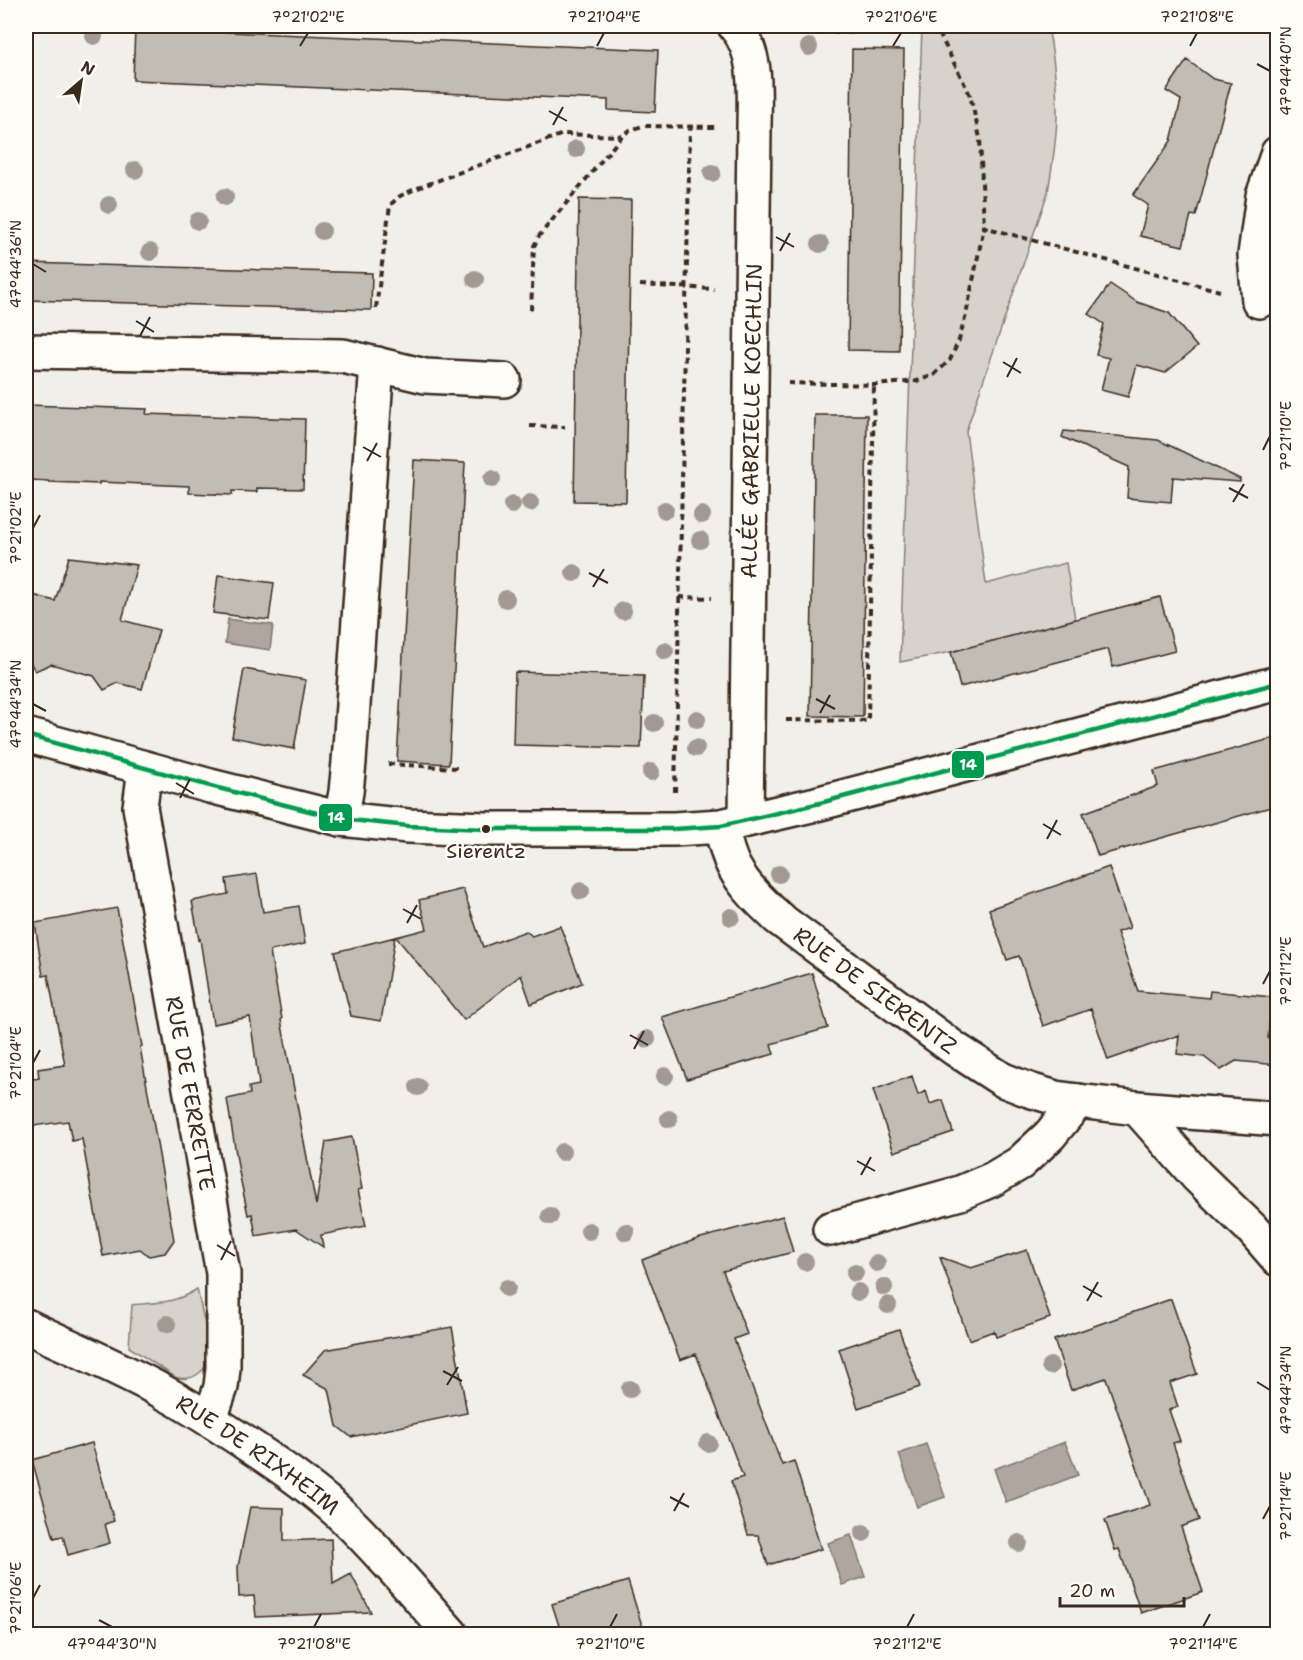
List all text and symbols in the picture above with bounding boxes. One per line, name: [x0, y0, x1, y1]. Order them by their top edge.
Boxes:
text: 7°21'02"E: [271, 7, 345, 27]
text: 7°21'04"E: [567, 7, 641, 27]
text: 7°21'06"E: [865, 7, 937, 27]
text: 7°21'08"E: [1160, 7, 1234, 27]
text: 47°44'40"N: [1276, 26, 1296, 116]
north arrow: [51, 51, 111, 111]
text: N: [77, 56, 99, 81]
text: 47°44'36"N: [6, 220, 26, 308]
street label: ALLÉE GABRIELLE KOECHLIN: [734, 263, 769, 579]
text: 7°21'10"E: [1276, 401, 1296, 471]
text: 7°21'02"E: [6, 491, 26, 565]
text: 47°44'34"N: [6, 659, 26, 749]
line badge: 14: [951, 750, 985, 779]
text: 14: [959, 754, 977, 775]
line badge: 14: [318, 803, 353, 832]
text: 14: [327, 807, 345, 828]
marker: Sierentz: [480, 823, 492, 835]
place label: Sierentz: [446, 838, 526, 864]
street label: RUE DE SIERENTZ: [787, 920, 963, 1061]
text: 7°21'12"E: [1276, 936, 1296, 1006]
street label: RUE DE FERRETTE: [159, 994, 222, 1193]
text: 7°21'04"E: [6, 1026, 26, 1100]
text: 47°44'34"N: [1276, 1345, 1296, 1435]
street label: RUE DE RIXHEIM: [171, 1388, 346, 1522]
text: 7°21'14"E: [1276, 1471, 1296, 1541]
text: 7°21'06"E: [6, 1562, 26, 1634]
scale bar: [1060, 1570, 1184, 1608]
text: 20 m: [1069, 1579, 1115, 1603]
text: 47°44'30"N: [67, 1634, 157, 1654]
text: 7°21'08"E: [277, 1634, 351, 1654]
text: 7°21'10"E: [575, 1634, 645, 1654]
text: 7°21'12"E: [872, 1634, 942, 1654]
text: 7°21'14"E: [1168, 1634, 1238, 1654]

